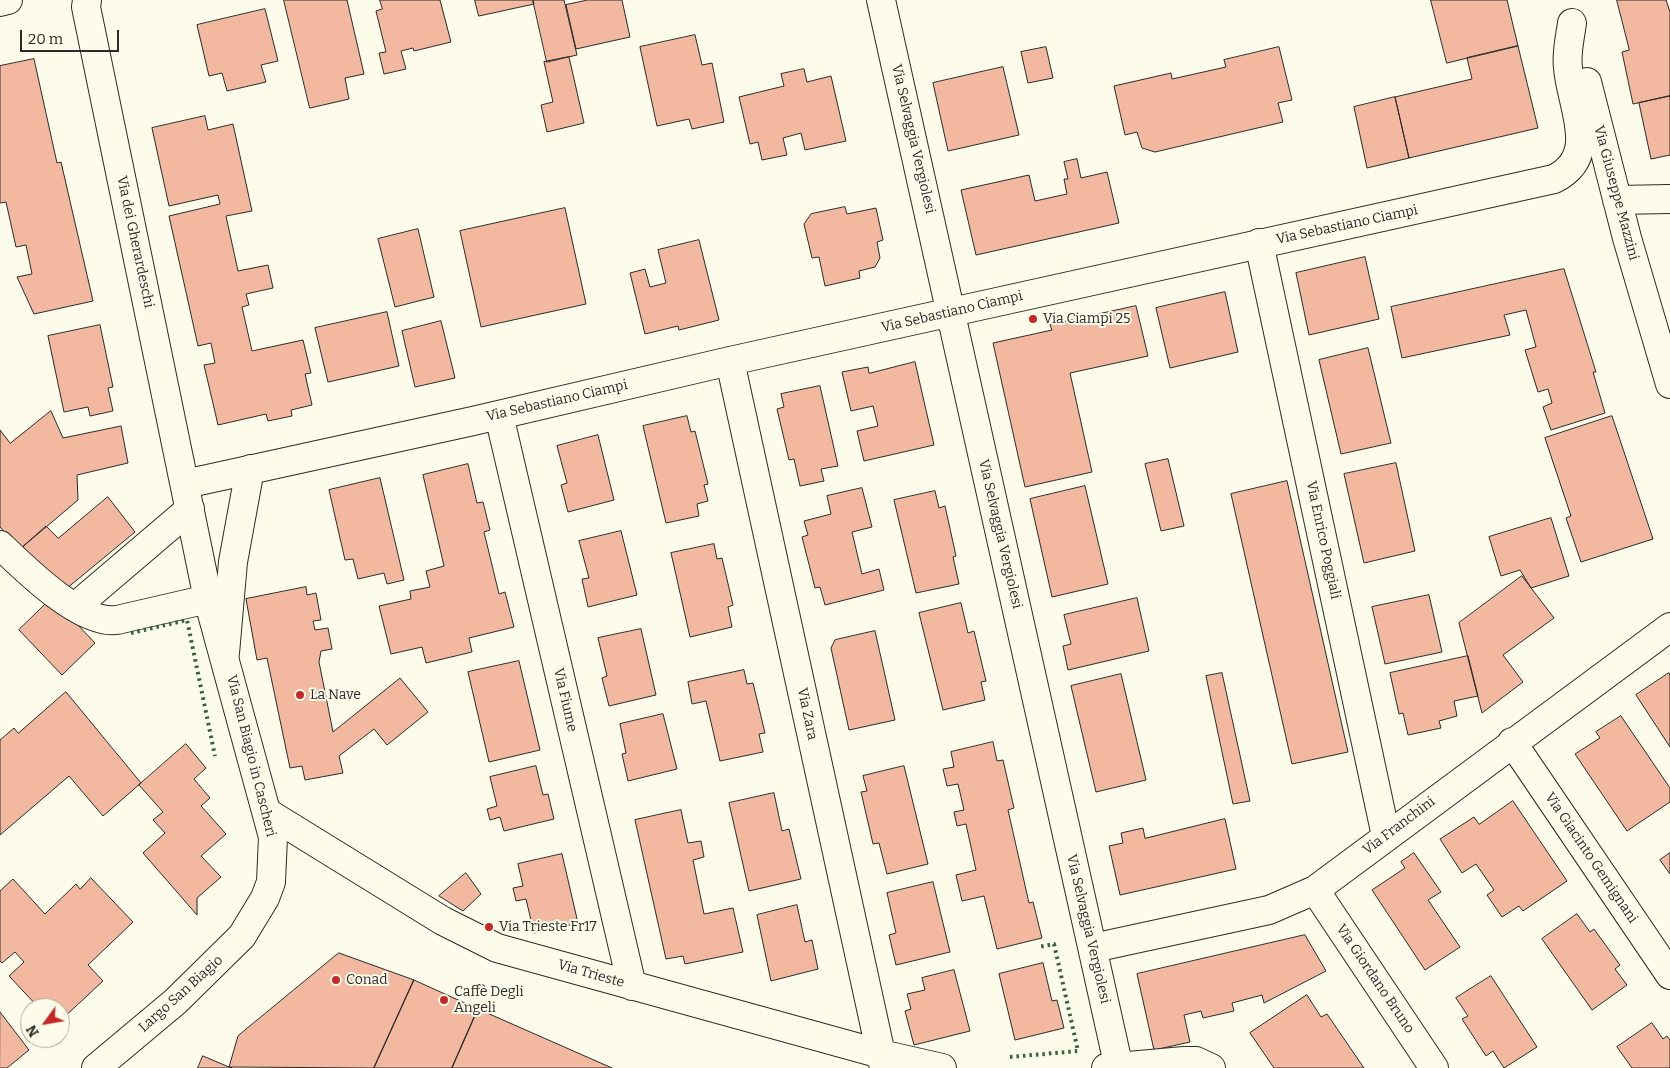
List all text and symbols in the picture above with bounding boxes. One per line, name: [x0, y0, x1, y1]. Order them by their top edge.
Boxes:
scale bar: [22, 20, 121, 52]
text: 20 m: [28, 30, 63, 48]
street label: Via Selvaggia Vergiolesi: [888, 63, 938, 215]
street label: Via Giuseppe Mazzini: [1590, 124, 1642, 262]
street label: Via dei Gherardeschi: [113, 174, 157, 310]
street label: Via Sebastiano Ciampi: [1275, 202, 1419, 248]
street label: Via Sebastiano Ciampi: [880, 288, 1024, 336]
place label: Via Ciampi 25: [1043, 311, 1131, 327]
marker: Via Ciampi 25: [1027, 313, 1039, 325]
street label: Via Sebastiano Ciampi: [485, 377, 629, 425]
street label: Via Selvaggia Vergiolesi: [975, 458, 1025, 610]
street label: Via Enrico Poggiali: [1302, 479, 1344, 601]
street label: Via Fiume: [550, 666, 580, 734]
street label: Via San Biagio in Cascheri: [223, 673, 279, 839]
street label: Via Zara: [793, 686, 821, 742]
place label: La Nave: [310, 687, 361, 703]
marker: La Nave: [294, 689, 306, 701]
street label: Via Giacinto Gemignani: [1541, 790, 1641, 926]
street label: Via Franchini: [1360, 793, 1438, 859]
street label: Via Selvaggia Vergiolesi: [1063, 853, 1113, 1005]
place label: Via Trieste Fr17: [499, 919, 597, 935]
marker: Via Trieste Fr17: [483, 921, 495, 933]
street label: Via Giordano Bruno: [1332, 921, 1418, 1037]
street label: Largo San Biagio: [136, 952, 226, 1036]
street label: Via Trieste: [556, 956, 626, 992]
place label: Conad: [346, 972, 388, 988]
marker: Conad: [330, 974, 342, 986]
place label: Caffè Degli Angeli: [454, 984, 524, 1016]
marker: Caffè Degli Angeli: [438, 994, 450, 1006]
north arrow: [20, 998, 70, 1048]
text: N: [23, 1022, 43, 1040]

